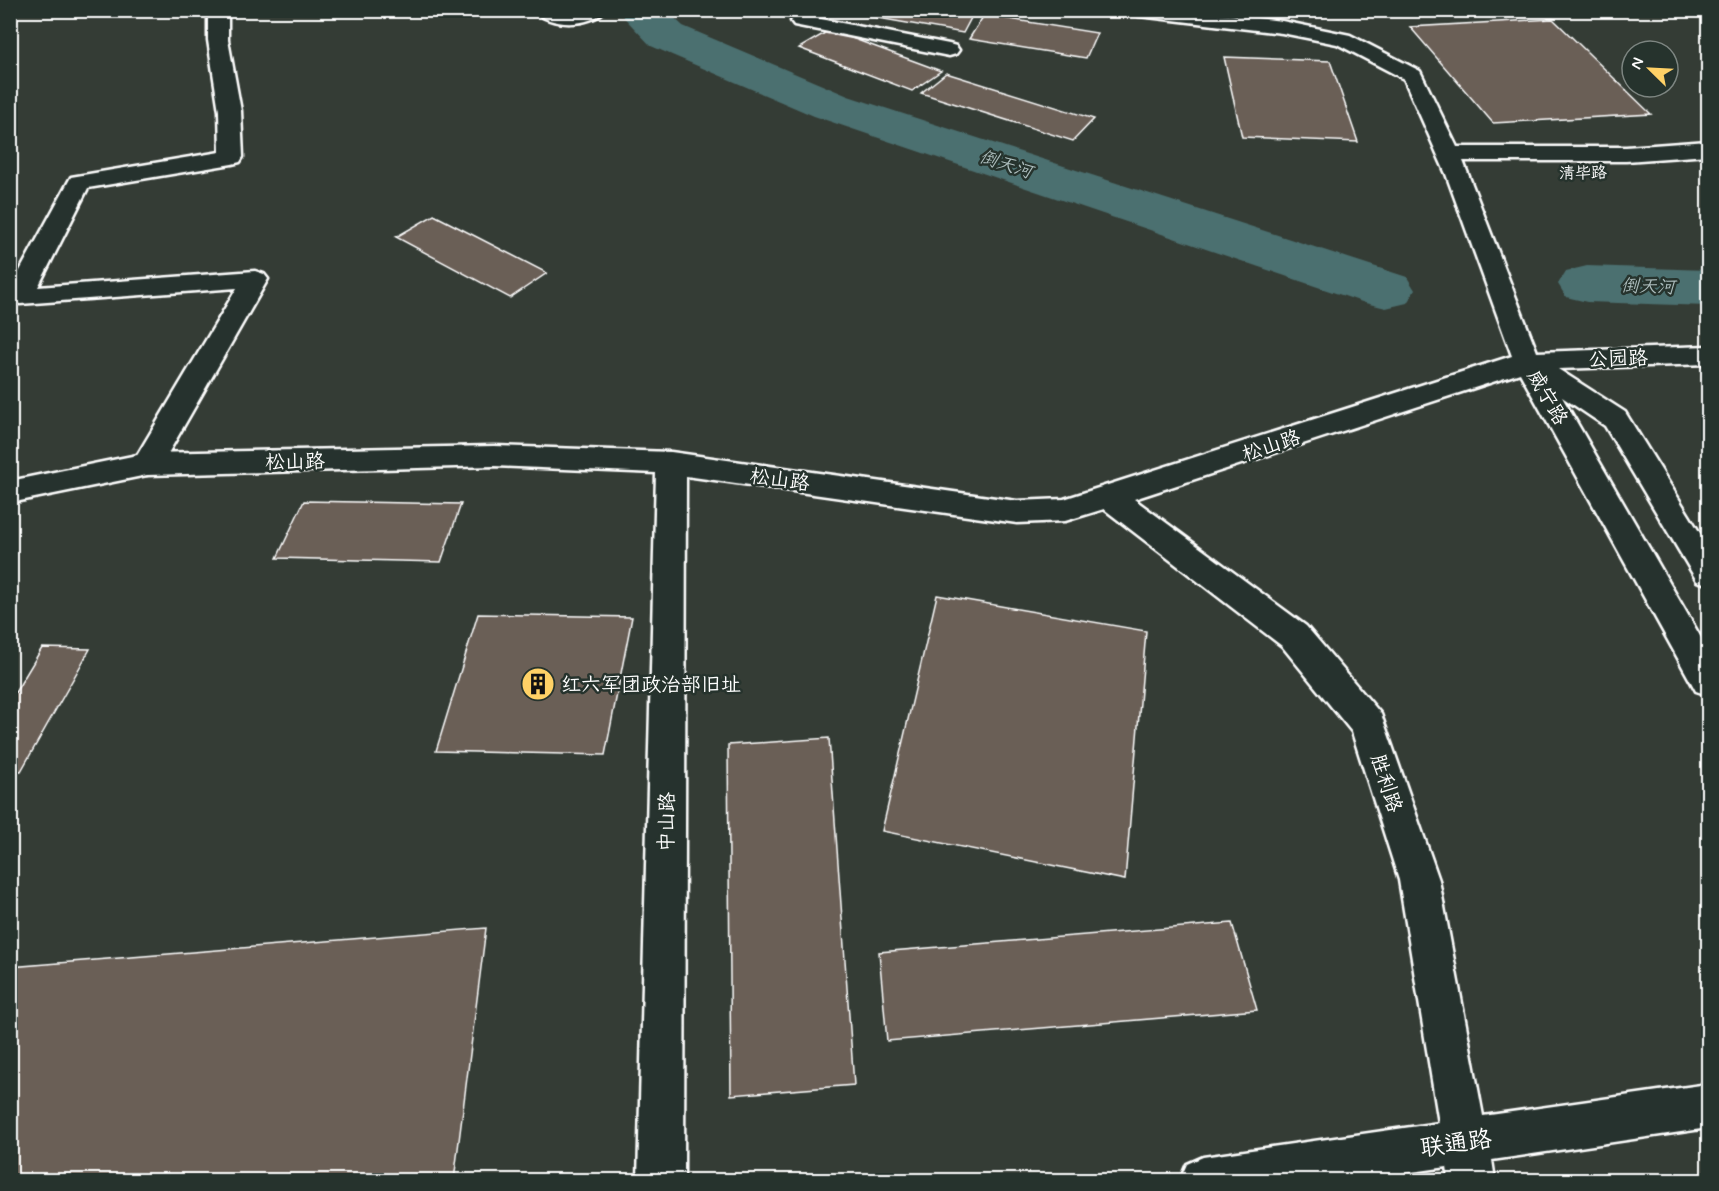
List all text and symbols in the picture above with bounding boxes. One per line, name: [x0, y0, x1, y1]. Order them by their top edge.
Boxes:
north arrow: [1620, 39, 1680, 99]
text: N: [1626, 54, 1649, 73]
water label: 倒天河: [976, 145, 1038, 186]
street label: 清毕路: [1559, 163, 1607, 184]
water label: 倒天河: [1621, 274, 1678, 300]
street label: 公园路: [1588, 345, 1650, 374]
street label: 威宁路: [1520, 365, 1574, 431]
street label: 松山路: [1239, 424, 1305, 469]
street label: 松山路: [265, 448, 326, 477]
street label: 松山路: [748, 463, 812, 498]
building icon: 红六军团政治部旧址: [520, 666, 556, 702]
place label: 红六军团政治部旧址: [561, 672, 741, 699]
street label: 胜利路: [1363, 751, 1408, 817]
street label: 中山路: [653, 791, 682, 852]
street label: 联通路: [1418, 1124, 1494, 1165]

